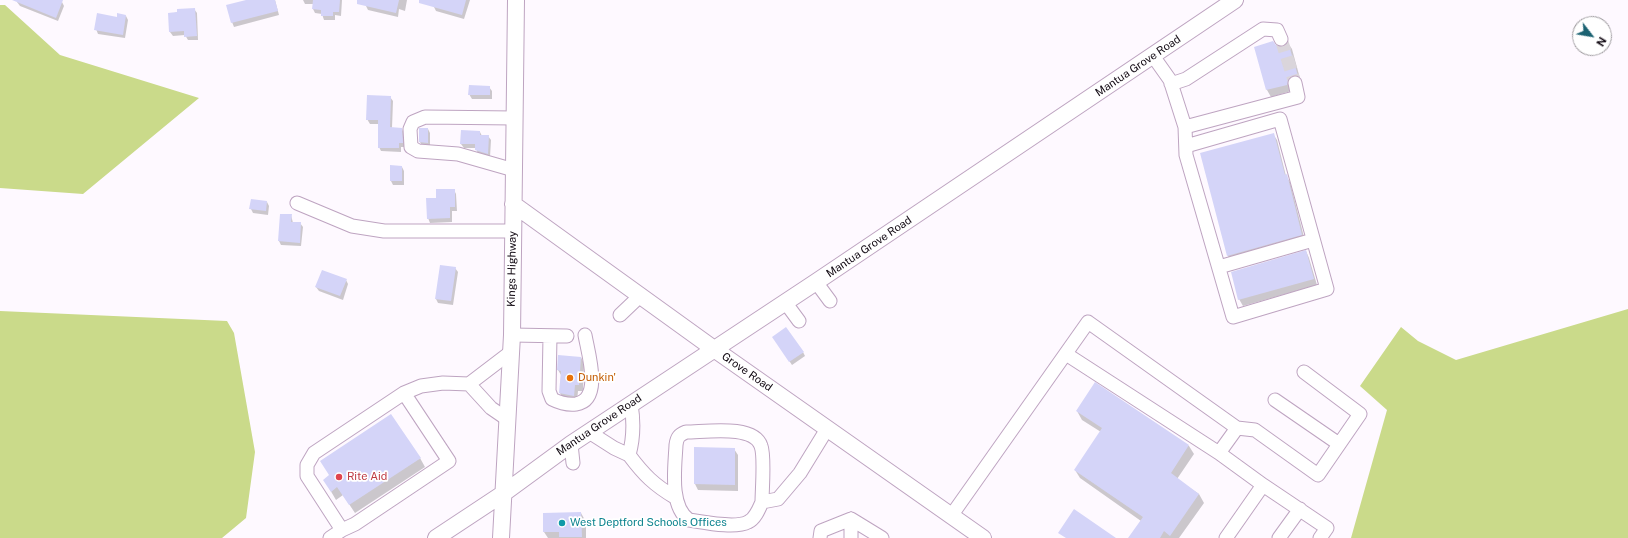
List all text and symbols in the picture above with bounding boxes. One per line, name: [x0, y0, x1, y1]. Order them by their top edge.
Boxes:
north arrow: [1572, 16, 1612, 56]
street label: Mantua Grove Road: [1093, 33, 1183, 99]
text: N: [1594, 35, 1609, 48]
street label: Mantua Grove Road: [824, 214, 914, 280]
street label: Kings Highway: [505, 231, 519, 307]
street label: Grove Road: [719, 350, 775, 394]
place label: Dunkin': [578, 371, 616, 385]
marker: Dunkin': [565, 373, 575, 383]
street label: Mantua Grove Road: [554, 392, 644, 458]
place label: Rite Aid: [347, 470, 387, 484]
marker: Rite Aid: [334, 472, 344, 482]
place label: West Deptford Schools Offices: [570, 516, 727, 530]
marker: West Deptford Schools Offices: [557, 518, 567, 528]

